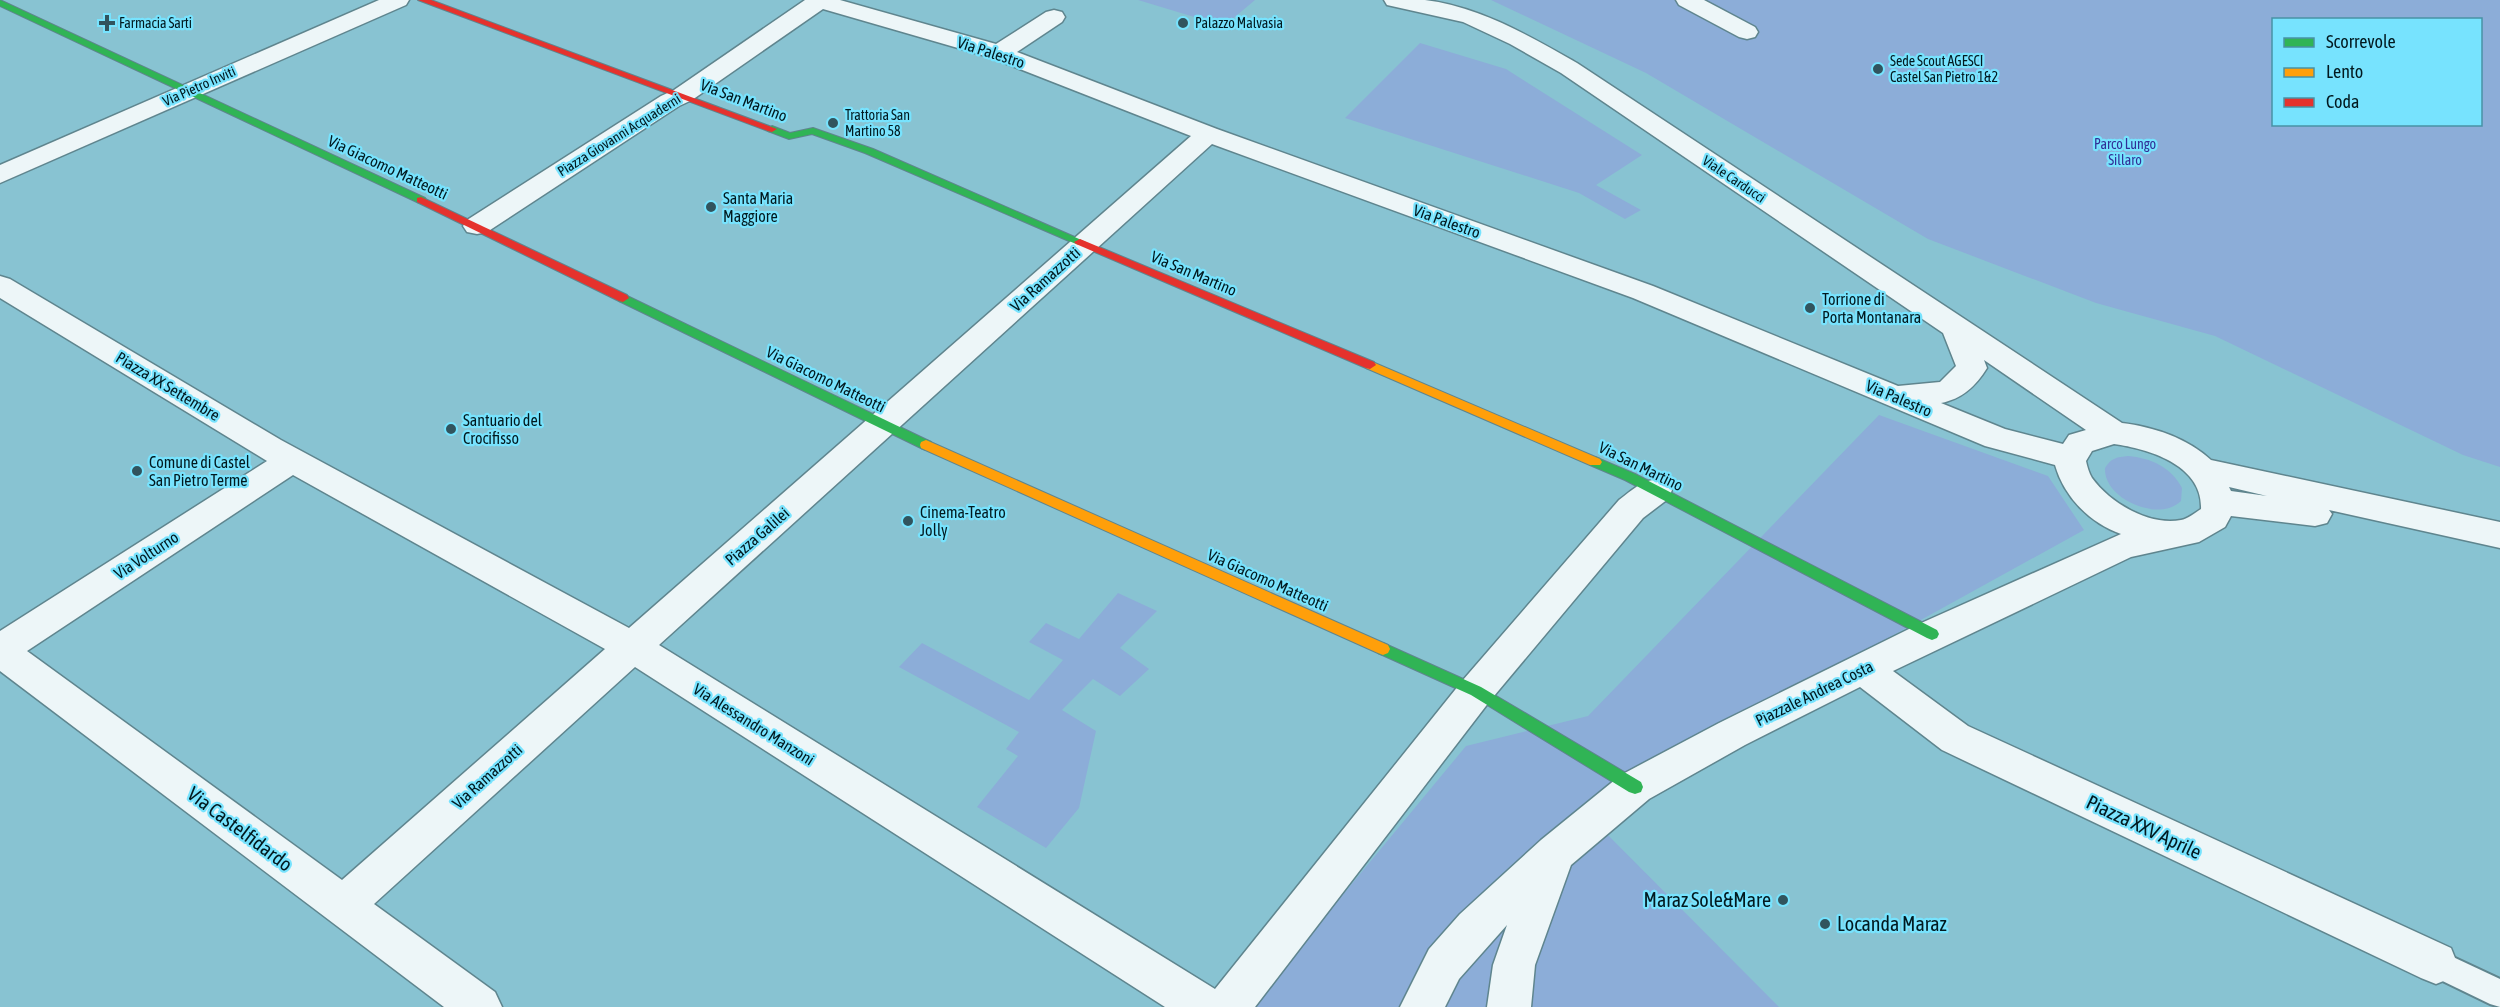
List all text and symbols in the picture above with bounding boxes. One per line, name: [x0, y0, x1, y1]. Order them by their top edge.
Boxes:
place label: Farmacia Sarti: [119, 15, 192, 31]
place label: Palazzo Malvasia: [1195, 15, 1283, 31]
marker: Farmacia Sarti: [100, 16, 114, 30]
marker: Palazzo Malvasia: [1176, 16, 1190, 30]
legend: [2272, 18, 2482, 126]
text: Scorrevole: [2326, 31, 2396, 52]
street label: Via Palestro: [955, 33, 1027, 71]
place label: Sede Scout AGESCI Castel San Pietro 1&2: [1890, 53, 1998, 85]
text: Lento: [2326, 61, 2363, 82]
marker: Sede Scout AGESCI Castel San Pietro 1&2: [1871, 62, 1885, 76]
street label: Via Pietro Inviti: [160, 63, 238, 109]
street label: Via San Martino: [698, 75, 790, 125]
street label: Piazza Giovanni Acquaderni: [555, 91, 683, 179]
text: Coda: [2326, 91, 2359, 112]
place label: Trattoria San Martino 58: [845, 107, 910, 139]
marker: Trattoria San Martino 58: [826, 116, 840, 130]
street label: Via Giacomo Matteotti: [325, 131, 451, 203]
park label: Parco Lungo Sillaro: [2094, 136, 2156, 168]
street label: Viale Carducci: [1700, 152, 1768, 206]
place label: Santa Maria Maggiore: [723, 189, 793, 226]
marker: Santa Maria Maggiore: [704, 200, 718, 214]
street label: Via Palestro: [1411, 201, 1483, 241]
street label: Via Ramazzotti: [1007, 243, 1083, 315]
street label: Via San Martino: [1148, 247, 1240, 299]
place label: Torrione di Porta Montanara: [1822, 290, 1921, 326]
marker: Torrione di Porta Montanara: [1803, 301, 1817, 315]
street label: Via Giacomo Matteotti: [764, 342, 888, 416]
street label: Piazza XX Settembre: [113, 348, 223, 424]
street label: Via Palestro: [1863, 376, 1935, 420]
place label: Santuario del Crocifisso: [463, 411, 543, 447]
marker: Santuario del Crocifisso: [444, 422, 458, 436]
street label: Via San Martino: [1596, 438, 1686, 494]
place label: Comune di Castel San Pietro Terme: [149, 453, 251, 489]
marker: Comune di Castel San Pietro Terme: [130, 464, 144, 478]
street label: Piazza Galilei: [721, 503, 793, 569]
place label: Cinema-Teatro Jolly: [920, 503, 1006, 540]
marker: Cinema-Teatro Jolly: [901, 514, 915, 528]
street label: Via Volturno: [111, 528, 181, 582]
street label: Via Giacomo Matteotti: [1205, 545, 1331, 615]
street label: Piazzale Andrea Costa: [1752, 657, 1876, 729]
street label: Via Alessandro Manzoni: [690, 679, 818, 769]
street label: Via Ramazzotti: [449, 740, 525, 812]
street label: Via Castelfidardo: [183, 782, 297, 876]
street label: Piazza XXV Aprile: [2083, 790, 2205, 863]
place label: Maraz Sole&Mare: [1644, 888, 1771, 911]
marker: Maraz Sole&Mare: [1776, 893, 1790, 907]
place label: Locanda Maraz: [1837, 912, 1947, 935]
marker: Locanda Maraz: [1818, 917, 1832, 931]

